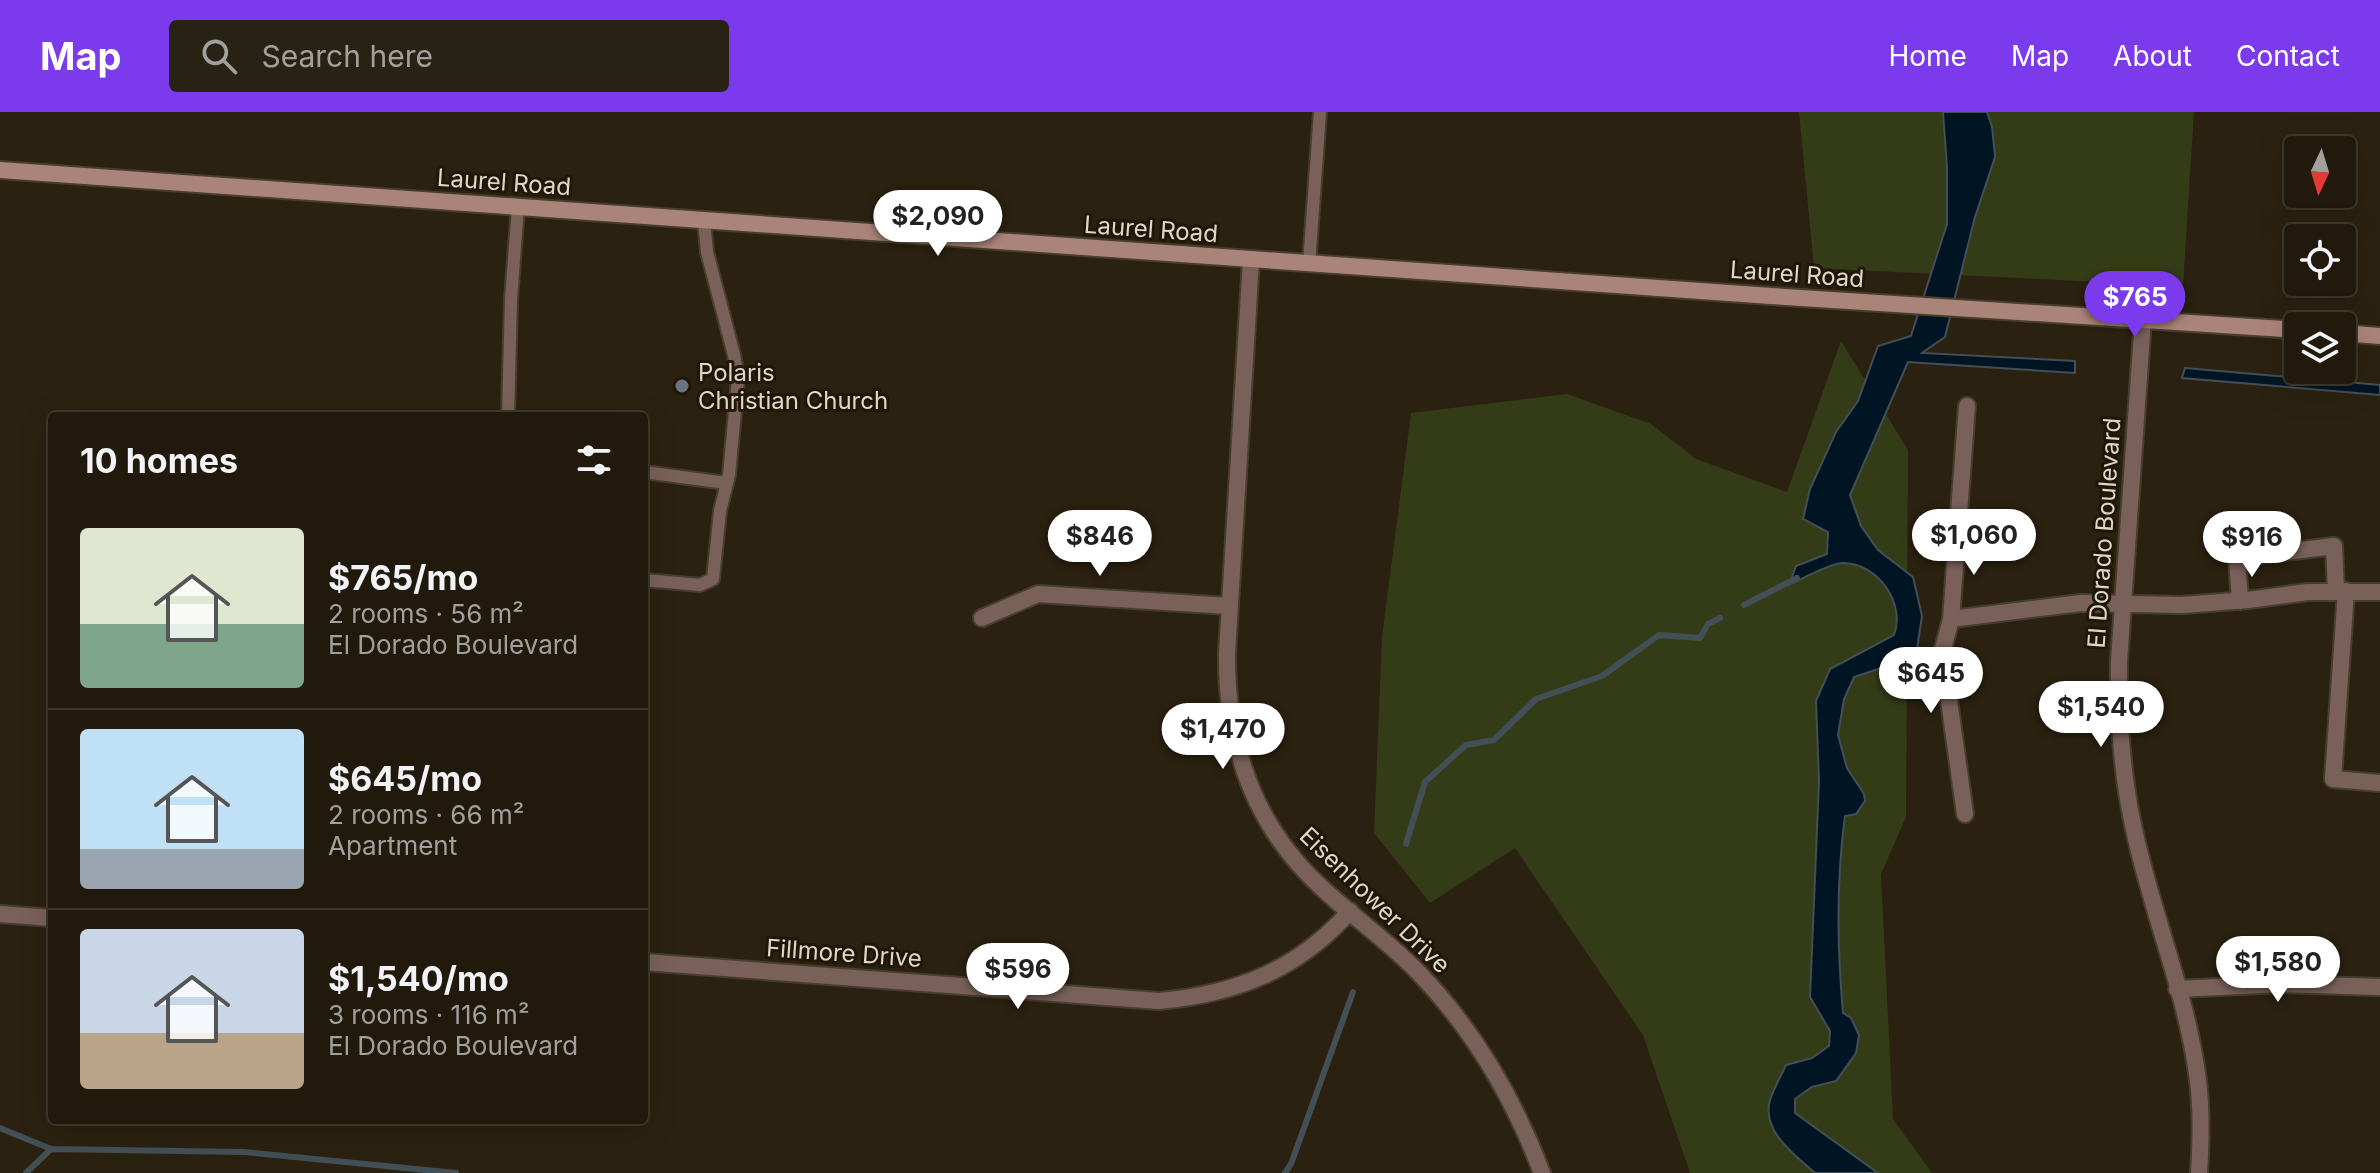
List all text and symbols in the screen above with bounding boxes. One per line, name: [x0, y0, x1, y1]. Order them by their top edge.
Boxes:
search box: [169, 20, 729, 92]
text: Map: [40, 33, 121, 79]
icon: search: [197, 34, 241, 78]
text: Search here: [261, 38, 433, 74]
text: Home: [1888, 39, 1967, 73]
text: Map: [2011, 39, 2069, 73]
text: About: [2113, 39, 2192, 73]
text: Contact: [2236, 39, 2340, 73]
north arrow: [2284, 136, 2356, 208]
map controls: [2284, 136, 2356, 384]
street label: Laurel Road: [436, 163, 572, 201]
pin: $2,090: [873, 190, 1003, 258]
text: $2,090: [891, 200, 985, 231]
street label: Laurel Road: [1083, 210, 1219, 248]
button: locate: [2284, 224, 2356, 296]
street label: Laurel Road: [1729, 255, 1865, 293]
pin: $765: [2088, 271, 2182, 339]
text: $765: [2102, 281, 2168, 312]
button: layers: [2284, 312, 2356, 384]
place label: Polaris Christian Church: [698, 358, 888, 415]
marker: Polaris Christian Church: [673, 377, 691, 395]
street label: El Dorado Boulevard: [2081, 417, 2127, 649]
icon: filters: [572, 438, 616, 482]
text: 10 homes: [80, 440, 238, 481]
pin: $1,060: [1909, 509, 2039, 577]
pin: $846: [1053, 510, 1147, 578]
pin: $916: [2205, 511, 2299, 579]
text: $1,060: [1930, 519, 2018, 550]
text: $846: [1066, 520, 1134, 551]
text: $916: [2221, 521, 2283, 552]
text: $765/mo: [328, 557, 478, 598]
icon: home: [144, 560, 240, 656]
text: 2 rooms · 56 m²: [328, 598, 524, 629]
text: El Dorado Boulevard: [328, 629, 578, 660]
pin: $645: [1884, 647, 1978, 715]
text: $645: [1897, 657, 1965, 688]
pin: $1,540: [2036, 681, 2166, 749]
text: $1,540: [2057, 691, 2145, 722]
pin: $1,470: [1158, 703, 1288, 771]
text: $1,470: [1180, 713, 1266, 744]
text: $645/mo: [328, 758, 482, 799]
icon: home: [144, 761, 240, 857]
text: 2 rooms · 66 m²: [328, 799, 524, 830]
street label: Eisenhower Drive: [1294, 821, 1456, 979]
text: Apartment: [328, 830, 457, 861]
street label: Fillmore Drive: [765, 933, 923, 973]
pin: $1,580: [2213, 936, 2343, 1004]
pin: $596: [971, 943, 1065, 1011]
text: $1,580: [2234, 946, 2322, 977]
text: $596: [984, 953, 1052, 984]
text: $1,540/mo: [328, 958, 509, 999]
icon: home: [144, 961, 240, 1057]
text: 3 rooms · 116 m²: [328, 999, 529, 1030]
text: El Dorado Boulevard: [328, 1030, 578, 1061]

